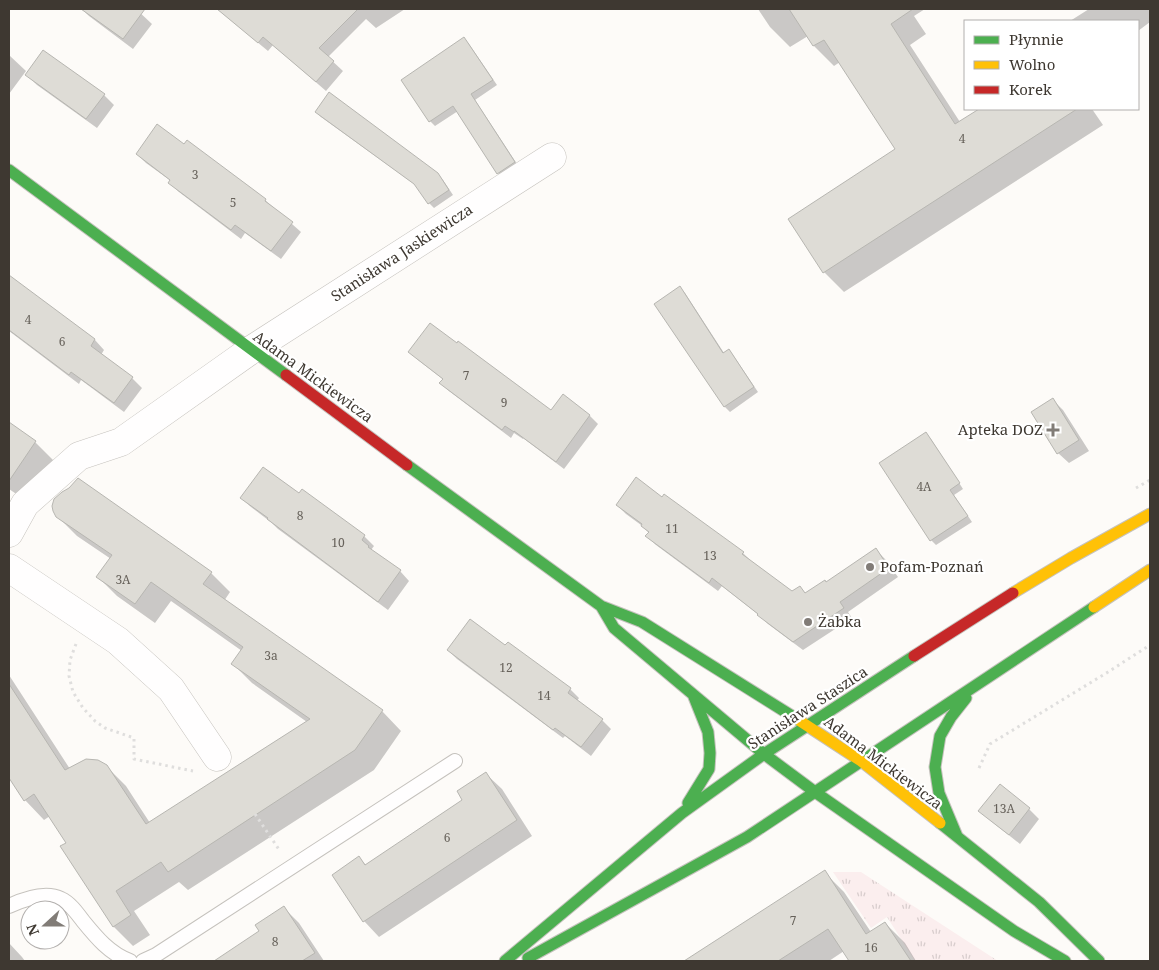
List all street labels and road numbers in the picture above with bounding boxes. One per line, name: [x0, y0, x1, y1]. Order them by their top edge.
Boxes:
street label: Stanisława Jaskiewicza: [327, 199, 476, 306]
street label: Adama Mickiewicza: [250, 326, 378, 426]
street label: Stanisława Staszica: [744, 661, 871, 753]
street label: Adama Mickiewicza: [820, 711, 947, 813]

